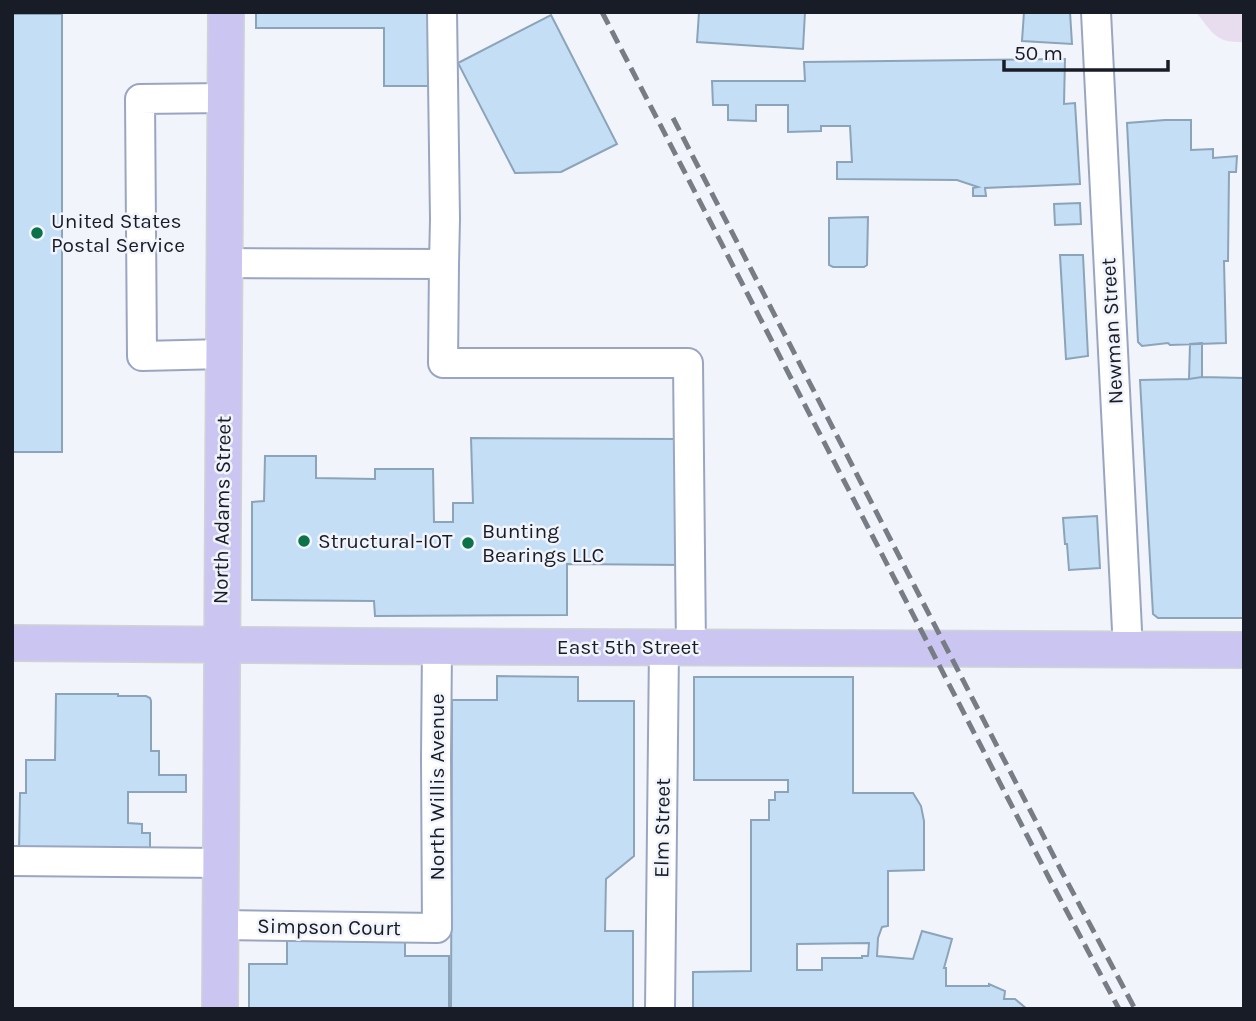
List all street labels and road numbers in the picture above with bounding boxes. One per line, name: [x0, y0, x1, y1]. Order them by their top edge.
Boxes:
street label: Newman Street: [1096, 257, 1128, 405]
street label: North Adams Street: [208, 416, 236, 604]
street label: East 5th Street: [557, 635, 699, 659]
street label: North Willis Avenue: [425, 693, 449, 881]
street label: Elm Street: [649, 778, 675, 878]
street label: Simpson Court: [257, 914, 401, 940]

